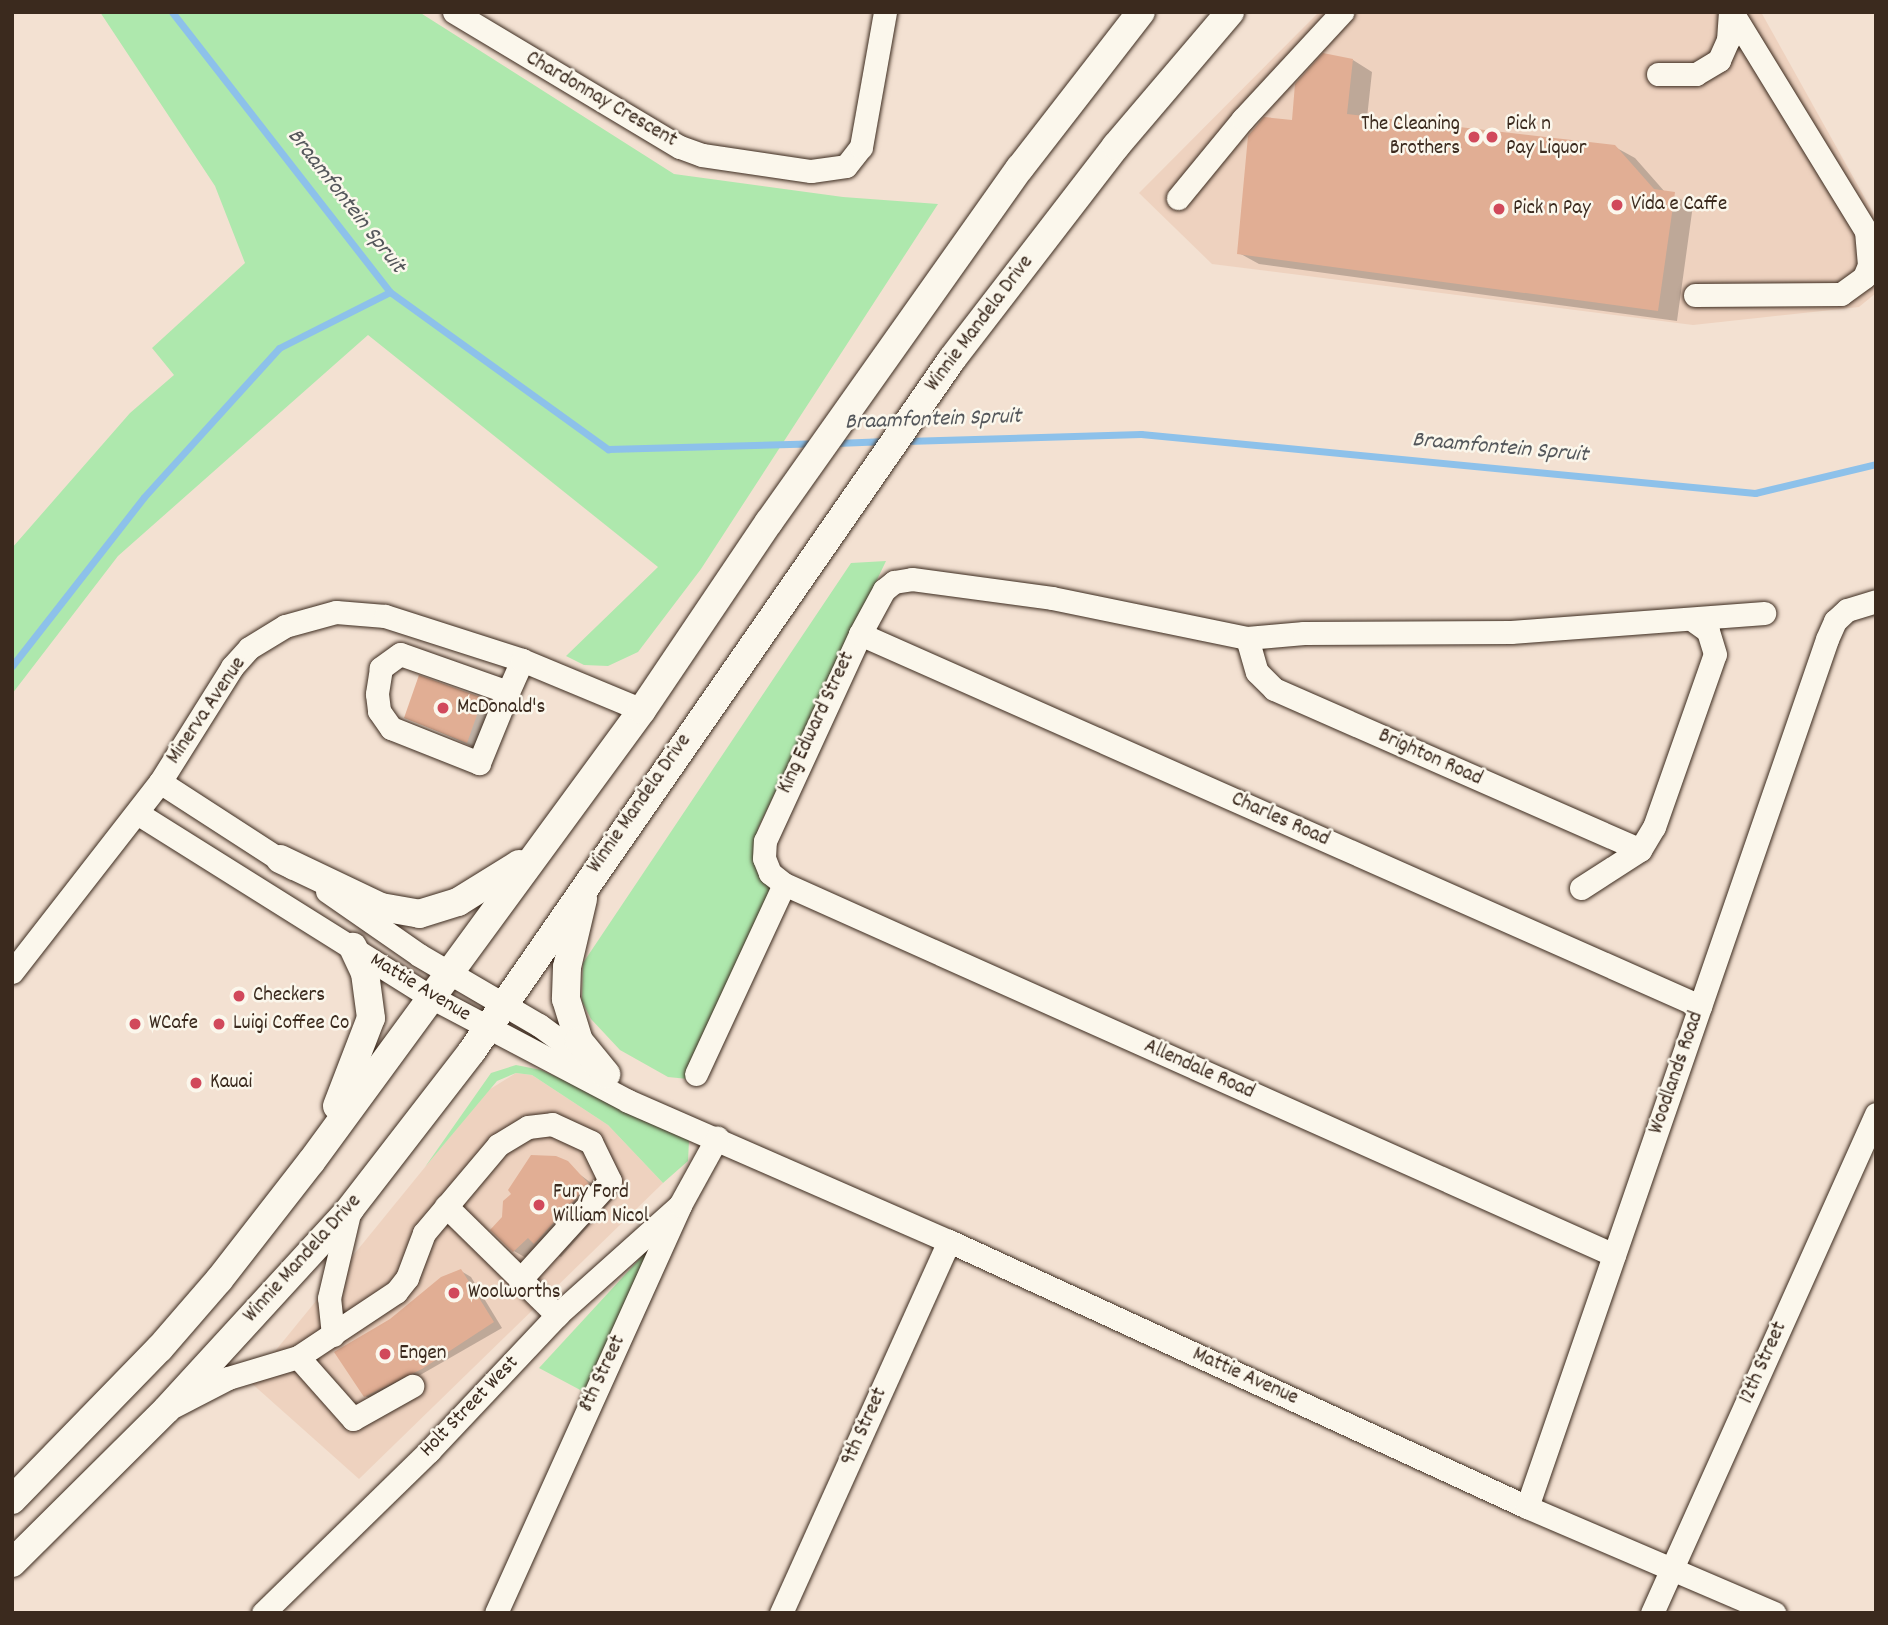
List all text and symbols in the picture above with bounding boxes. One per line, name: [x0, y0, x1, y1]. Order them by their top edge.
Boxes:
street label: Chardonnay Crescent: [521, 46, 681, 154]
place label: The Cleaning Brothers: [1361, 112, 1460, 162]
place label: Pick n Pay Liquor: [1506, 112, 1587, 162]
water label: Braamfontein Spruit: [280, 124, 410, 280]
marker: The Cleaning Brothers: [1466, 129, 1482, 145]
marker: Pick n Pay Liquor: [1484, 129, 1500, 145]
place label: Vida e Caffe: [1631, 192, 1727, 218]
place label: Pick n Pay: [1513, 196, 1591, 222]
marker: Vida e Caffe: [1609, 197, 1625, 213]
marker: Pick n Pay: [1491, 201, 1507, 217]
street label: Winnie Mandela Drive: [921, 251, 1039, 397]
water label: Braamfontein Spruit: [844, 404, 1022, 438]
water label: Braamfontein Spruit: [1411, 428, 1589, 470]
street label: King Edward Street: [773, 648, 861, 798]
street label: Minerva Avenue: [162, 653, 252, 769]
place label: McDonald's: [457, 695, 545, 721]
marker: McDonald's: [435, 700, 451, 716]
street label: Brighton Road: [1374, 724, 1486, 792]
street label: Winnie Mandela Drive: [583, 729, 697, 879]
street label: Charles Road: [1227, 787, 1333, 853]
street label: Mattie Avenue: [365, 948, 475, 1028]
place label: Checkers: [253, 983, 325, 1009]
marker: Checkers: [231, 988, 247, 1004]
street label: Woodlands Road: [1644, 1008, 1710, 1138]
place label: WCafe: [149, 1011, 198, 1037]
place label: Luigi Coffee Co: [233, 1011, 349, 1037]
marker: WCafe: [127, 1016, 143, 1032]
marker: Luigi Coffee Co: [211, 1016, 227, 1032]
street label: Allendale Road: [1140, 1034, 1258, 1106]
place label: Kauai: [210, 1070, 252, 1096]
marker: Kauai: [188, 1075, 204, 1091]
place label: Fury Ford William Nicol: [553, 1180, 649, 1230]
street label: Winnie Mandela Drive: [239, 1190, 367, 1328]
marker: Fury Ford William Nicol: [531, 1197, 547, 1213]
place label: Woolworths: [468, 1280, 561, 1306]
marker: Woolworths: [446, 1285, 462, 1301]
street label: 12th Street: [1735, 1318, 1793, 1408]
street label: 8th Street: [574, 1332, 632, 1416]
place label: Engen: [399, 1341, 446, 1367]
street label: Mattie Avenue: [1188, 1343, 1302, 1411]
marker: Engen: [377, 1346, 393, 1362]
street label: Holt Street West: [415, 1351, 525, 1463]
street label: 9th Street: [837, 1384, 893, 1470]

